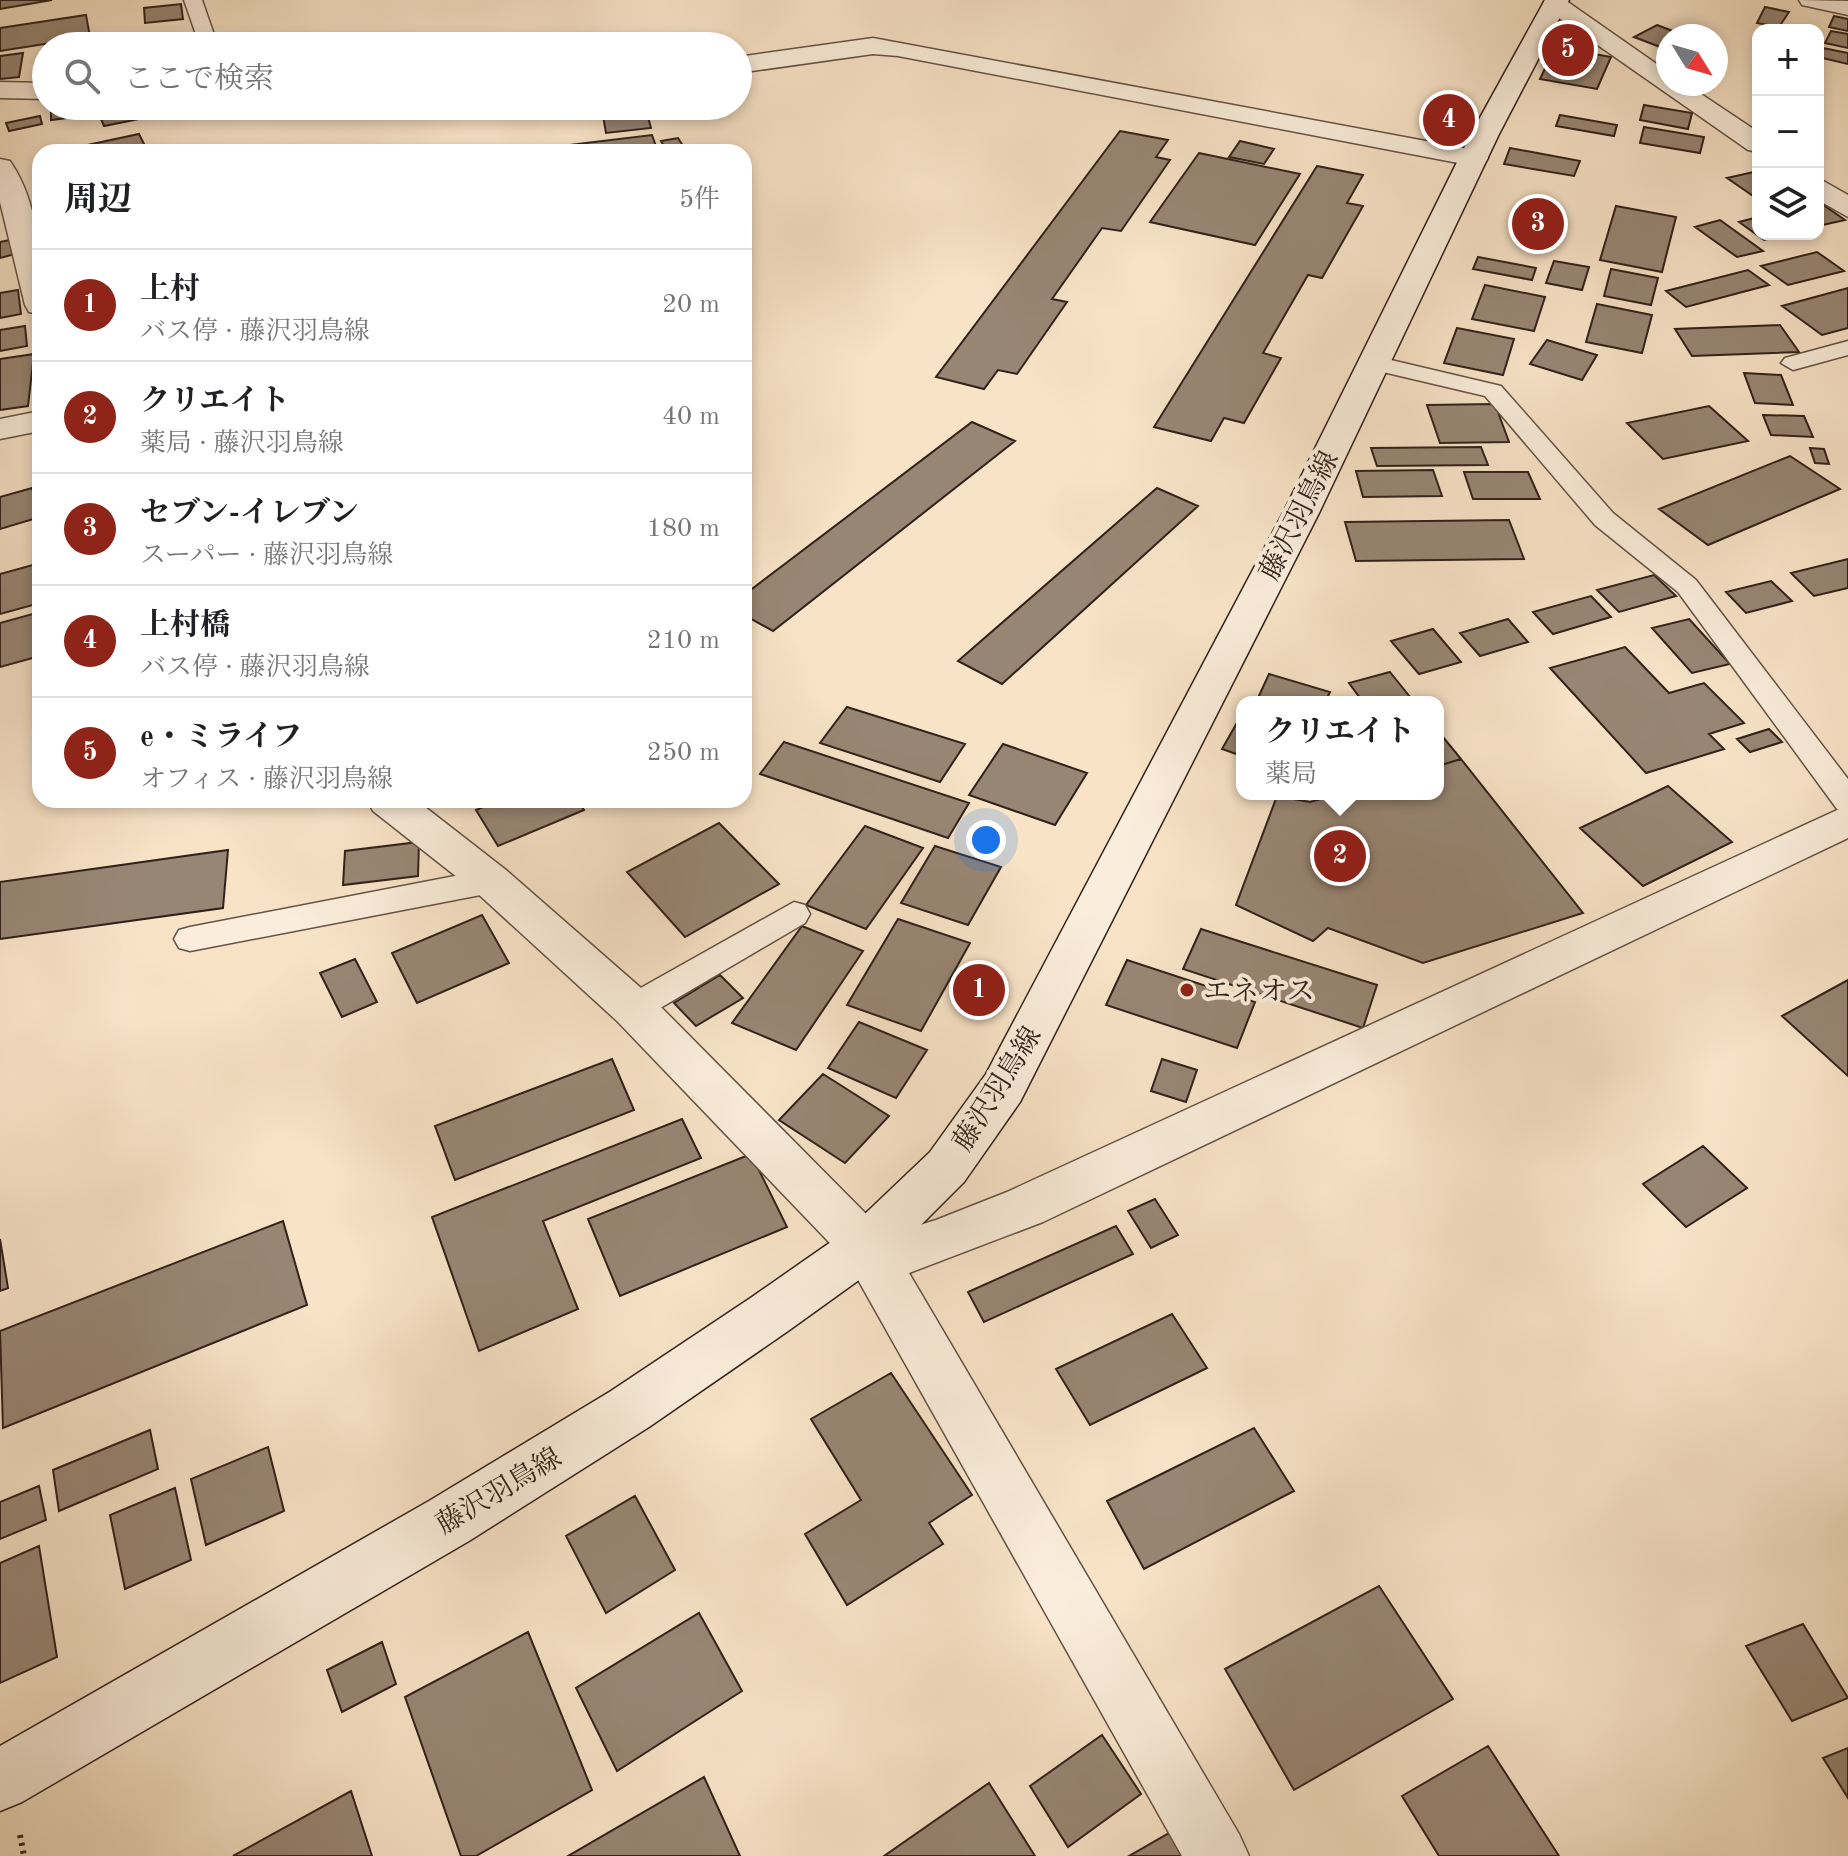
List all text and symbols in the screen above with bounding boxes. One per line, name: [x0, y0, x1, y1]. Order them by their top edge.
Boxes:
pin: 5: [1542, 20, 1594, 80]
north arrow: [1656, 24, 1728, 96]
map controls: [1752, 24, 1824, 240]
button: +: [1752, 24, 1824, 96]
search box: [32, 32, 752, 120]
icon: search: [60, 54, 104, 98]
text: ここで検索: [124, 65, 274, 95]
pin: 4: [1423, 90, 1475, 150]
button: −: [1752, 96, 1824, 168]
button: layers: [1752, 168, 1824, 240]
text: 周辺: [64, 184, 132, 218]
text: 5件: [679, 187, 720, 213]
pin: 3: [1512, 194, 1564, 254]
text: 上村: [140, 275, 200, 305]
text: 1: [82, 292, 98, 318]
text: 20 m: [662, 292, 720, 318]
text: バス停 · 藤沢羽鳥線: [140, 319, 370, 345]
text: クリエイト: [140, 387, 289, 417]
text: 2: [82, 404, 98, 430]
text: 40 m: [662, 404, 720, 430]
text: 薬局 · 藤沢羽鳥線: [140, 431, 344, 457]
street label: 藤沢羽鳥線: [1254, 446, 1345, 585]
text: セブン-イレブン: [140, 499, 359, 529]
text: 3: [82, 516, 98, 542]
text: 180 m: [647, 516, 720, 542]
text: スーパー · 藤沢羽鳥線: [140, 543, 393, 569]
text: 上村橋: [140, 611, 230, 641]
text: 4: [82, 628, 98, 654]
text: 210 m: [647, 628, 720, 654]
text: バス停 · 藤沢羽鳥線: [140, 655, 370, 681]
popup: [1236, 696, 1444, 800]
text: クリエイト: [1265, 718, 1415, 748]
text: e・ミライフ: [140, 723, 302, 753]
text: 5: [82, 740, 98, 766]
text: 250 m: [647, 740, 720, 766]
text: 薬局: [1265, 762, 1317, 788]
text: オフィス · 藤沢羽鳥線: [140, 767, 393, 793]
your location: [966, 820, 1006, 860]
pin: 2: [1314, 826, 1366, 886]
pin: 1: [953, 960, 1005, 1020]
place label: エネオス: [1203, 977, 1315, 1007]
marker: エネオス: [1178, 981, 1196, 999]
street label: 藤沢羽鳥線: [947, 1021, 1048, 1156]
street label: 藤沢羽鳥線: [431, 1442, 567, 1541]

